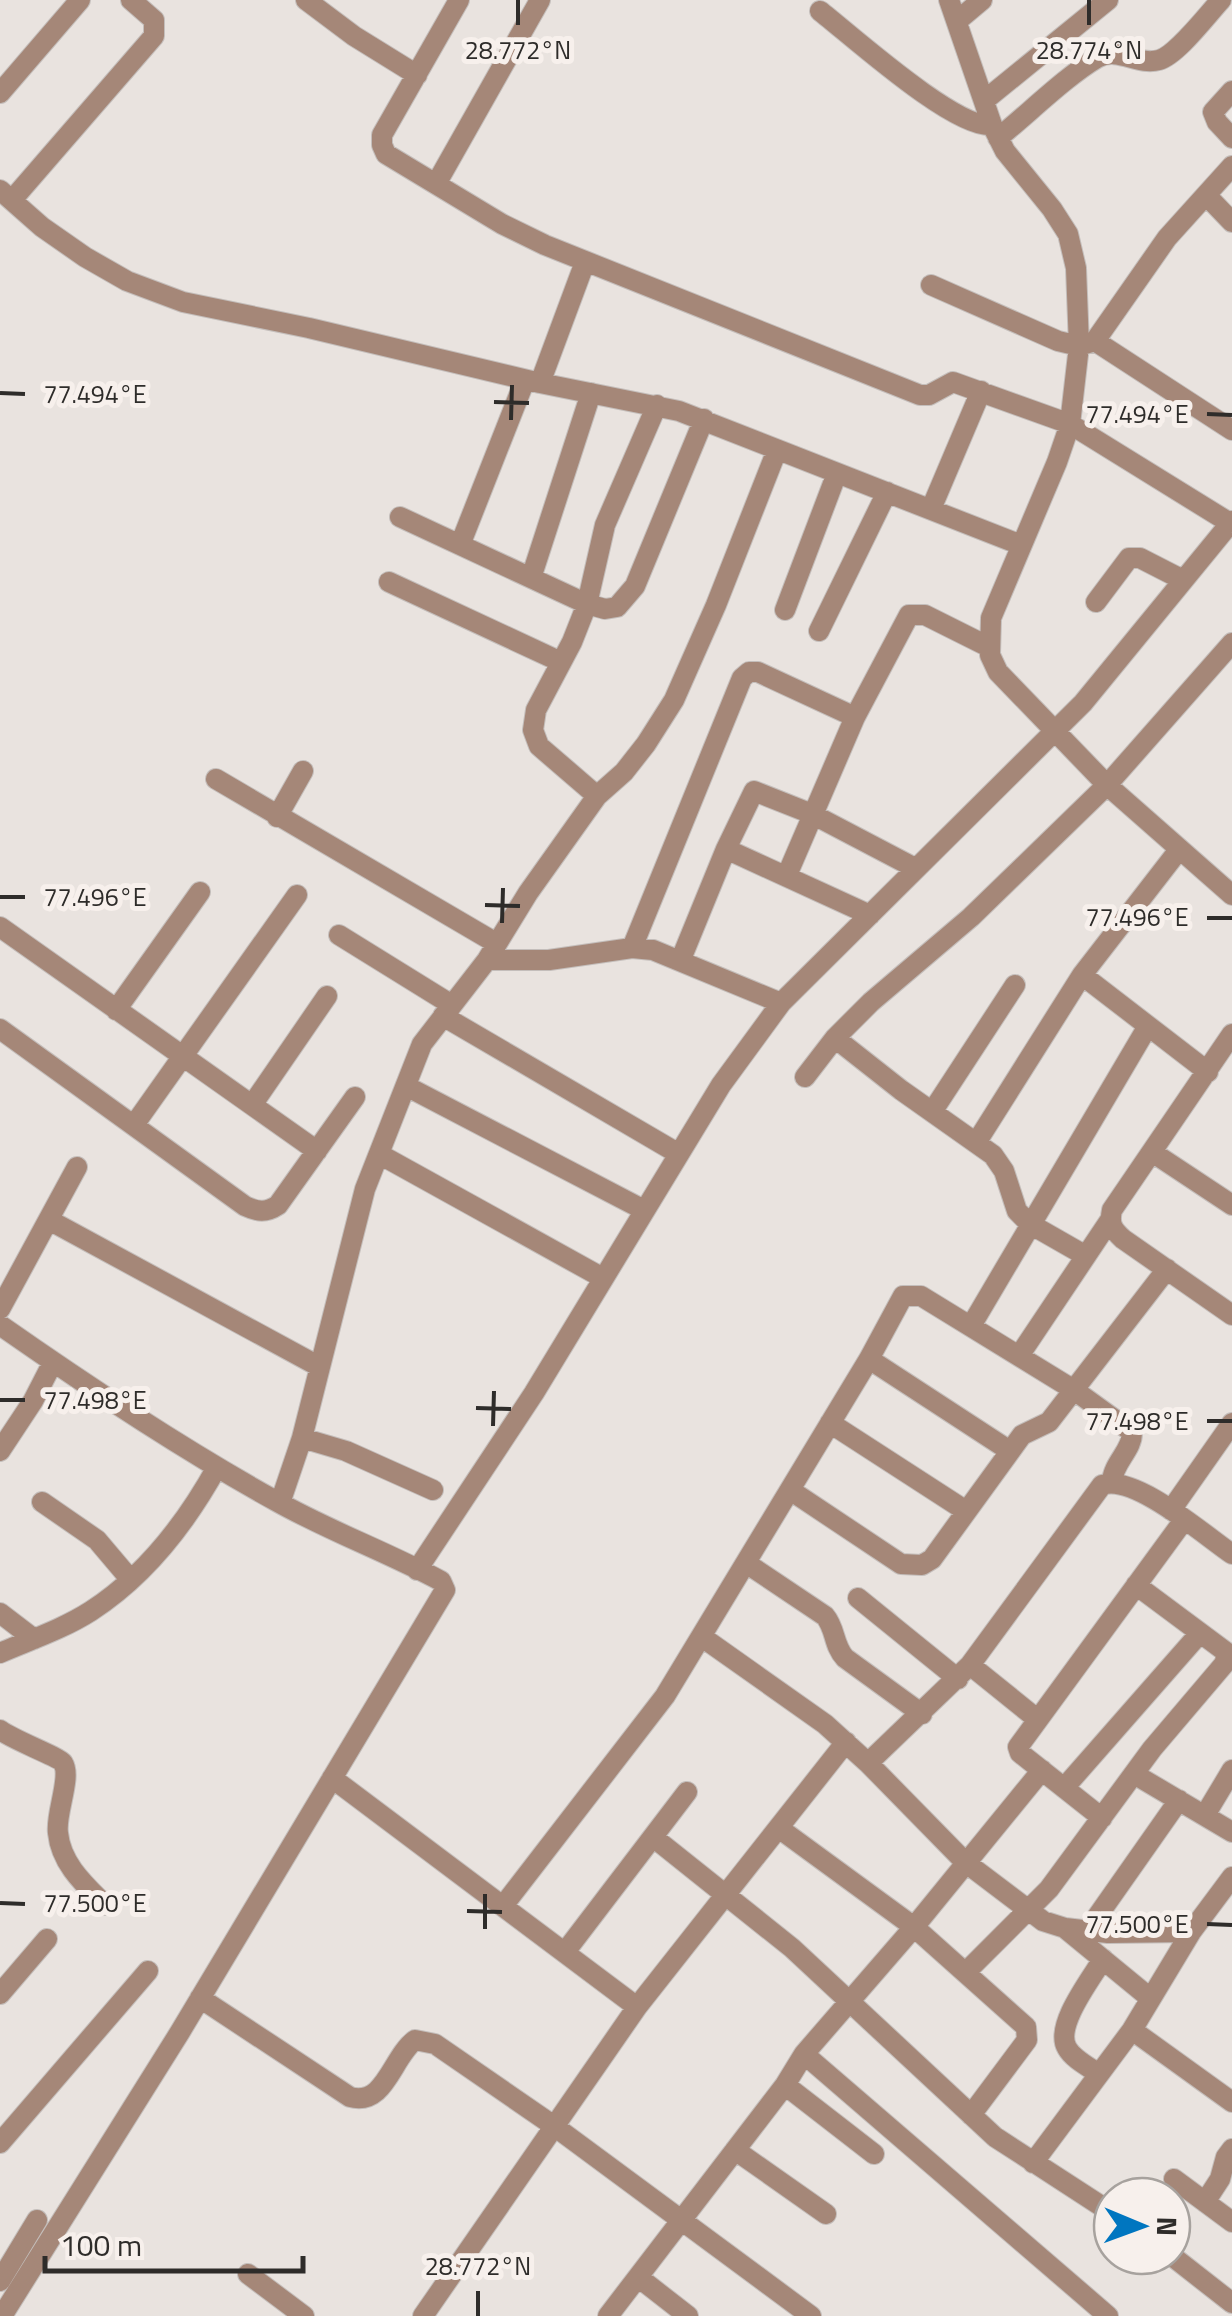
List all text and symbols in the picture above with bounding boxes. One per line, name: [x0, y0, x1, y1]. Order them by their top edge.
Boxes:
text: 28.772°N: [465, 31, 571, 69]
text: 28.774°N: [1036, 31, 1142, 69]
text: 77.494°E: [43, 375, 147, 413]
text: 77.494°E: [1085, 395, 1189, 433]
text: 77.496°E: [43, 878, 147, 916]
text: 77.496°E: [1085, 898, 1189, 936]
text: 77.498°E: [43, 1381, 147, 1419]
text: 77.498°E: [1085, 1402, 1189, 1440]
text: 77.500°E: [43, 1884, 147, 1922]
text: 77.500°E: [1085, 1905, 1189, 1943]
north arrow: [1092, 2176, 1192, 2276]
scale bar: [45, 2211, 302, 2273]
text: N: [1146, 2216, 1189, 2237]
text: 100 m: [60, 2222, 142, 2268]
text: 28.772°N: [425, 2247, 531, 2285]

